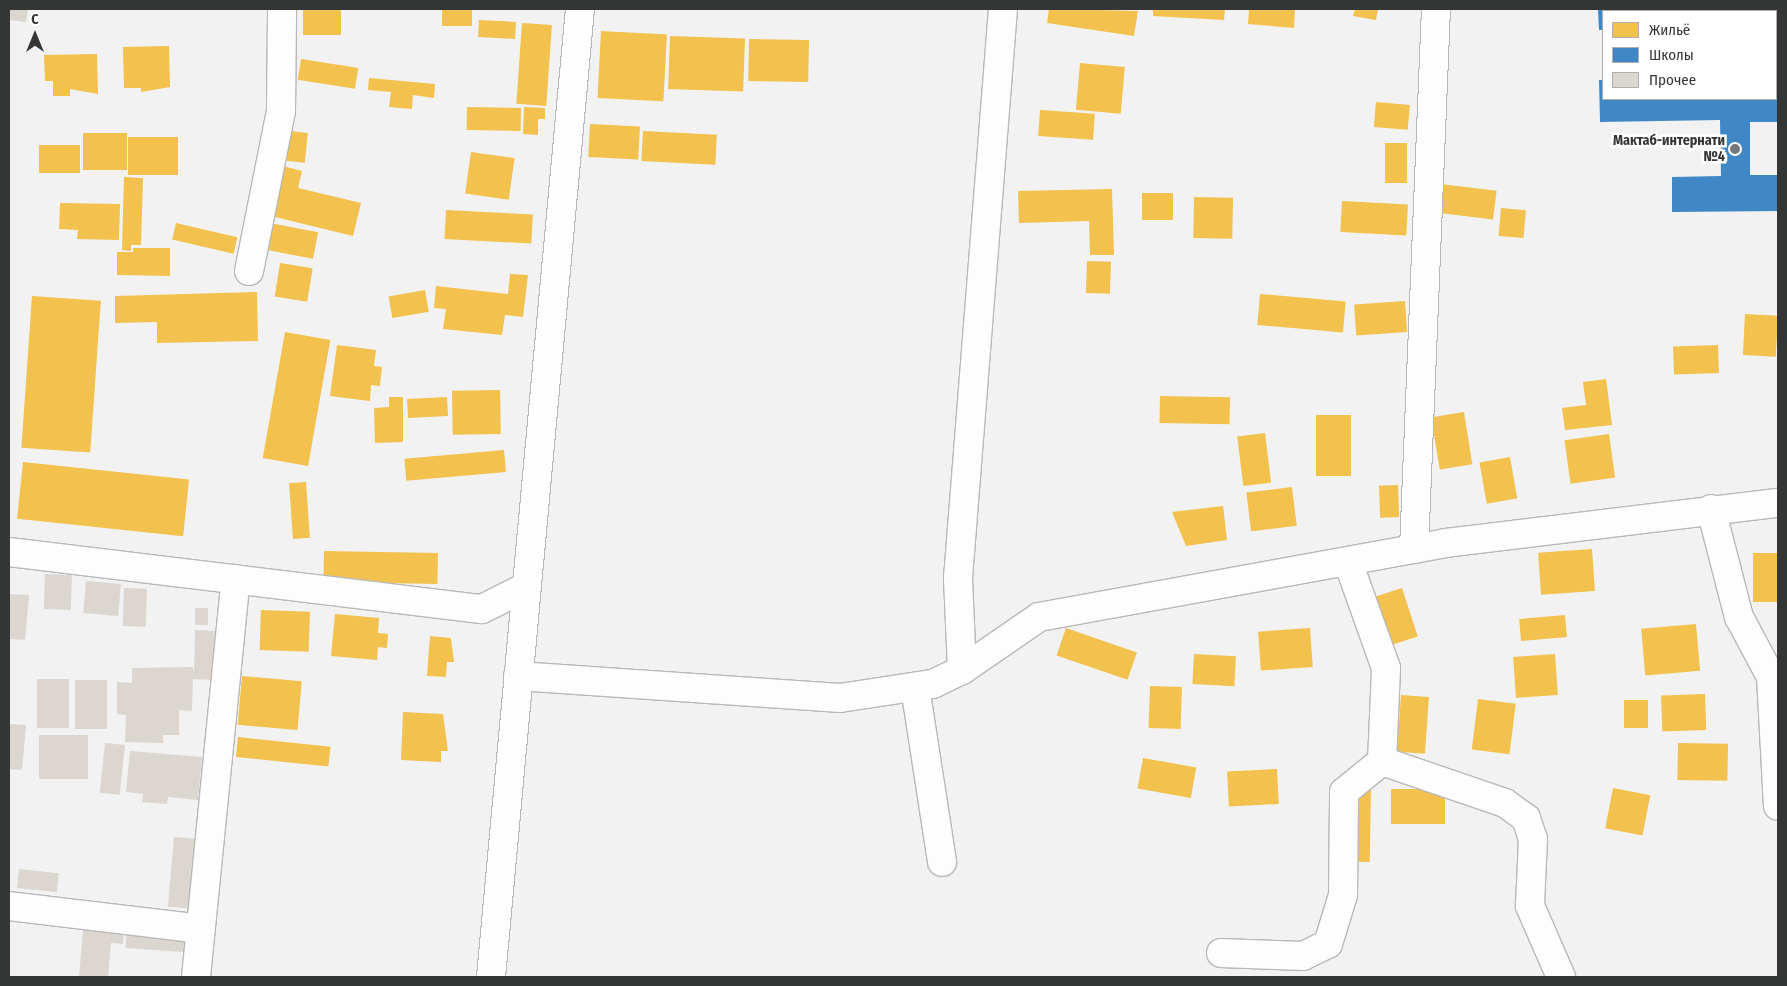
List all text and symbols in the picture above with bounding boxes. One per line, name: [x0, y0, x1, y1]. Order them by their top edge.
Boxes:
north arrow: [10, 10, 60, 60]
legend: [1602, 10, 1777, 100]
text: С: [31, 11, 39, 28]
text: Жильё: [1649, 21, 1690, 39]
text: Школы: [1649, 46, 1694, 64]
text: Прочее: [1649, 71, 1696, 89]
place label: Мактаб-интернати №4: [1613, 133, 1725, 166]
marker: Мактаб-интернати №4: [1729, 143, 1741, 155]

